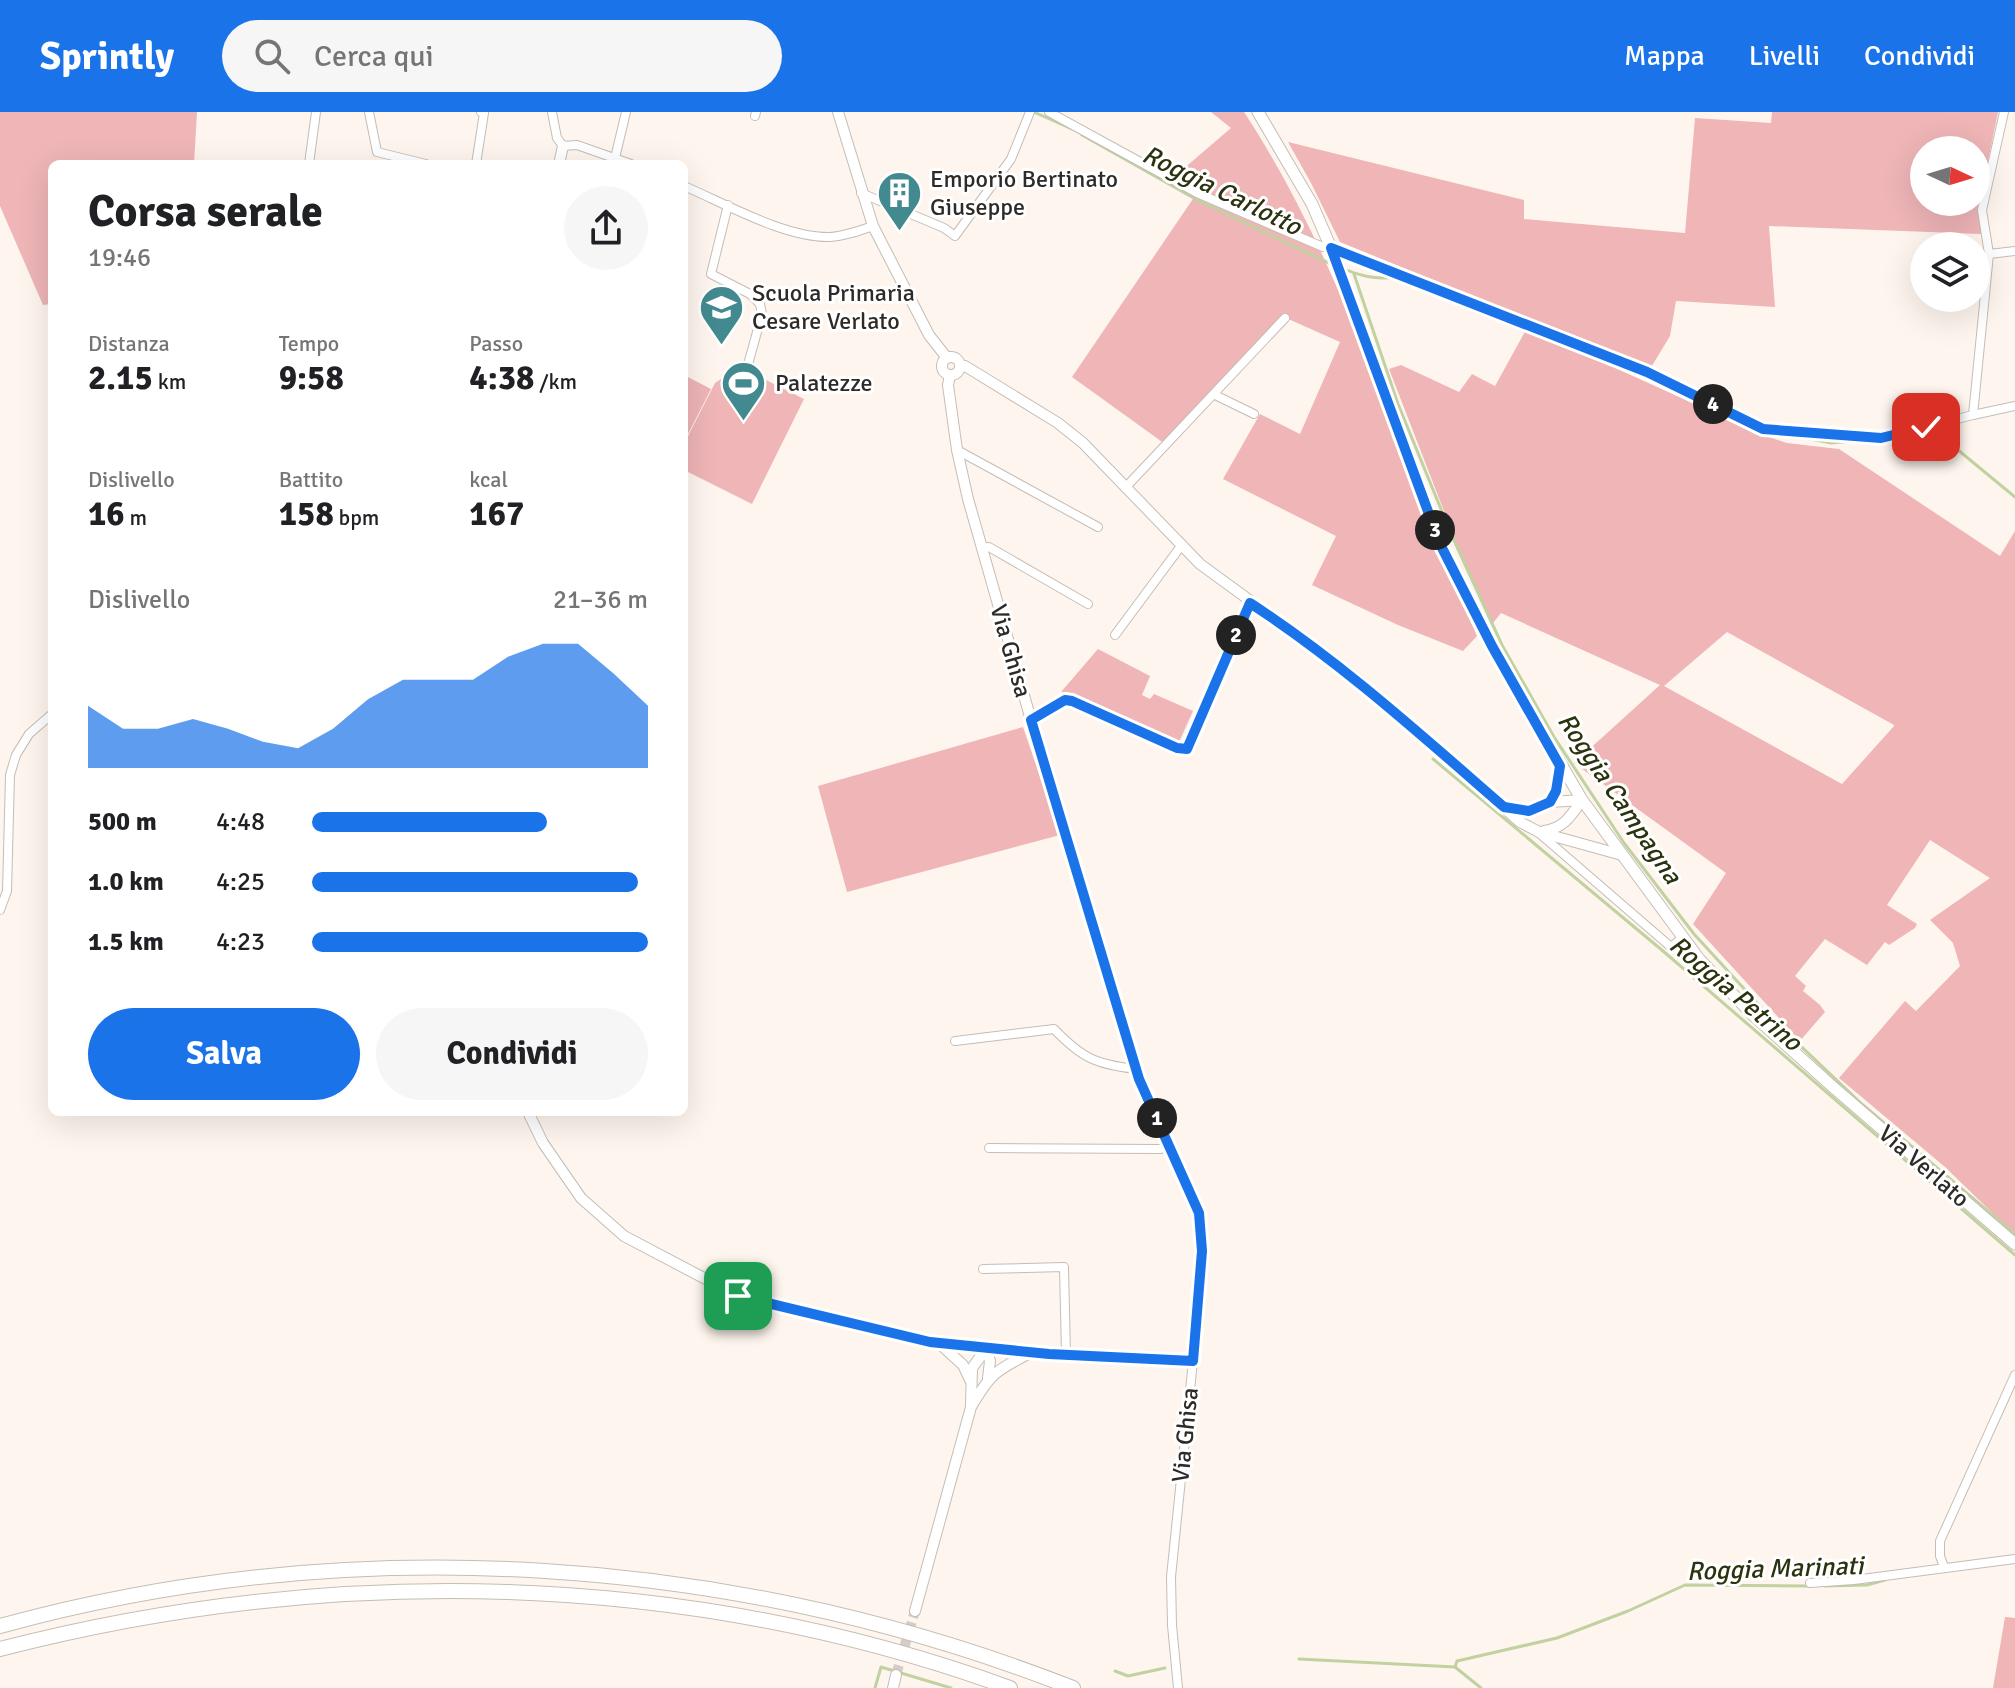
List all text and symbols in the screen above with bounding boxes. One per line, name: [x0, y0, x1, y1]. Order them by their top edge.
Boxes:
search box: [222, 20, 782, 92]
text: Sprintly: [40, 33, 174, 80]
icon: search: [250, 34, 294, 78]
text: Cerca qui: [314, 38, 434, 75]
text: Mappa: [1624, 39, 1705, 73]
text: Livelli: [1749, 39, 1820, 73]
text: Condividi: [1864, 39, 1975, 73]
north arrow: [1910, 136, 1990, 216]
map controls: [1910, 136, 1990, 312]
water label: Roggia Carlotto: [1137, 139, 1307, 244]
place label: Emporio Bertinato Giuseppe: [930, 164, 1118, 222]
building icon: Emporio Bertinato Giuseppe: [875, 169, 923, 232]
text: Corsa serale: [88, 185, 323, 239]
button: share: [564, 186, 648, 270]
button: layers: [1910, 232, 1990, 312]
text: 19:46: [88, 242, 151, 274]
place label: Scuola Primaria Cesare Verlato: [752, 278, 915, 336]
school or university icon: Scuola Primaria Cesare Verlato: [697, 283, 745, 346]
text: Distanza: [88, 330, 170, 357]
text: Tempo: [279, 330, 339, 357]
text: Passo: [469, 330, 523, 357]
text: 2.15: [88, 357, 153, 399]
text: 9:58: [279, 357, 344, 399]
text: 4:38: [469, 357, 534, 399]
sports icon: Palatezze: [720, 359, 768, 422]
text: km: [153, 368, 186, 395]
text: /km: [534, 368, 577, 395]
place label: Palatezze: [775, 368, 873, 398]
pin: 4: [1693, 384, 1733, 424]
text: 4: [1707, 390, 1719, 417]
pin: [1892, 393, 1960, 461]
icon: check: [1904, 405, 1948, 449]
text: Dislivello: [88, 466, 175, 493]
text: Battito: [279, 466, 343, 493]
text: kcal: [469, 466, 508, 493]
text: 16: [88, 493, 125, 535]
text: 158: [279, 493, 334, 535]
text: 167: [469, 493, 524, 535]
text: m: [125, 504, 147, 531]
text: bpm: [334, 504, 379, 531]
pin: 3: [1415, 510, 1455, 550]
text: 3: [1429, 516, 1441, 543]
text: Dislivello: [88, 584, 190, 616]
text: 21–36 m: [553, 584, 648, 616]
street label: Via Ghisa: [983, 601, 1039, 701]
pin: 2: [1216, 615, 1256, 655]
text: 2: [1230, 621, 1242, 648]
water label: Roggia Campagna: [1550, 707, 1689, 891]
text: 500 m: [88, 806, 157, 838]
text: 4:48: [216, 806, 265, 838]
text: 1.0 km: [88, 866, 164, 898]
text: 4:25: [216, 866, 265, 898]
text: 1.5 km: [88, 926, 164, 958]
text: 4:23: [216, 926, 265, 958]
water label: Roggia Petrino: [1663, 929, 1809, 1059]
button: Salva: [88, 1008, 360, 1100]
button: Condividi: [376, 1008, 648, 1100]
pin: 1: [1137, 1098, 1177, 1138]
text: 1: [1151, 1104, 1163, 1131]
street label: Via Verlato: [1872, 1118, 1976, 1214]
pin: [704, 1262, 772, 1330]
icon: arrive: [716, 1274, 760, 1318]
street label: Via Ghisa: [1165, 1386, 1205, 1484]
water label: Roggia Marinati: [1686, 1550, 1867, 1588]

